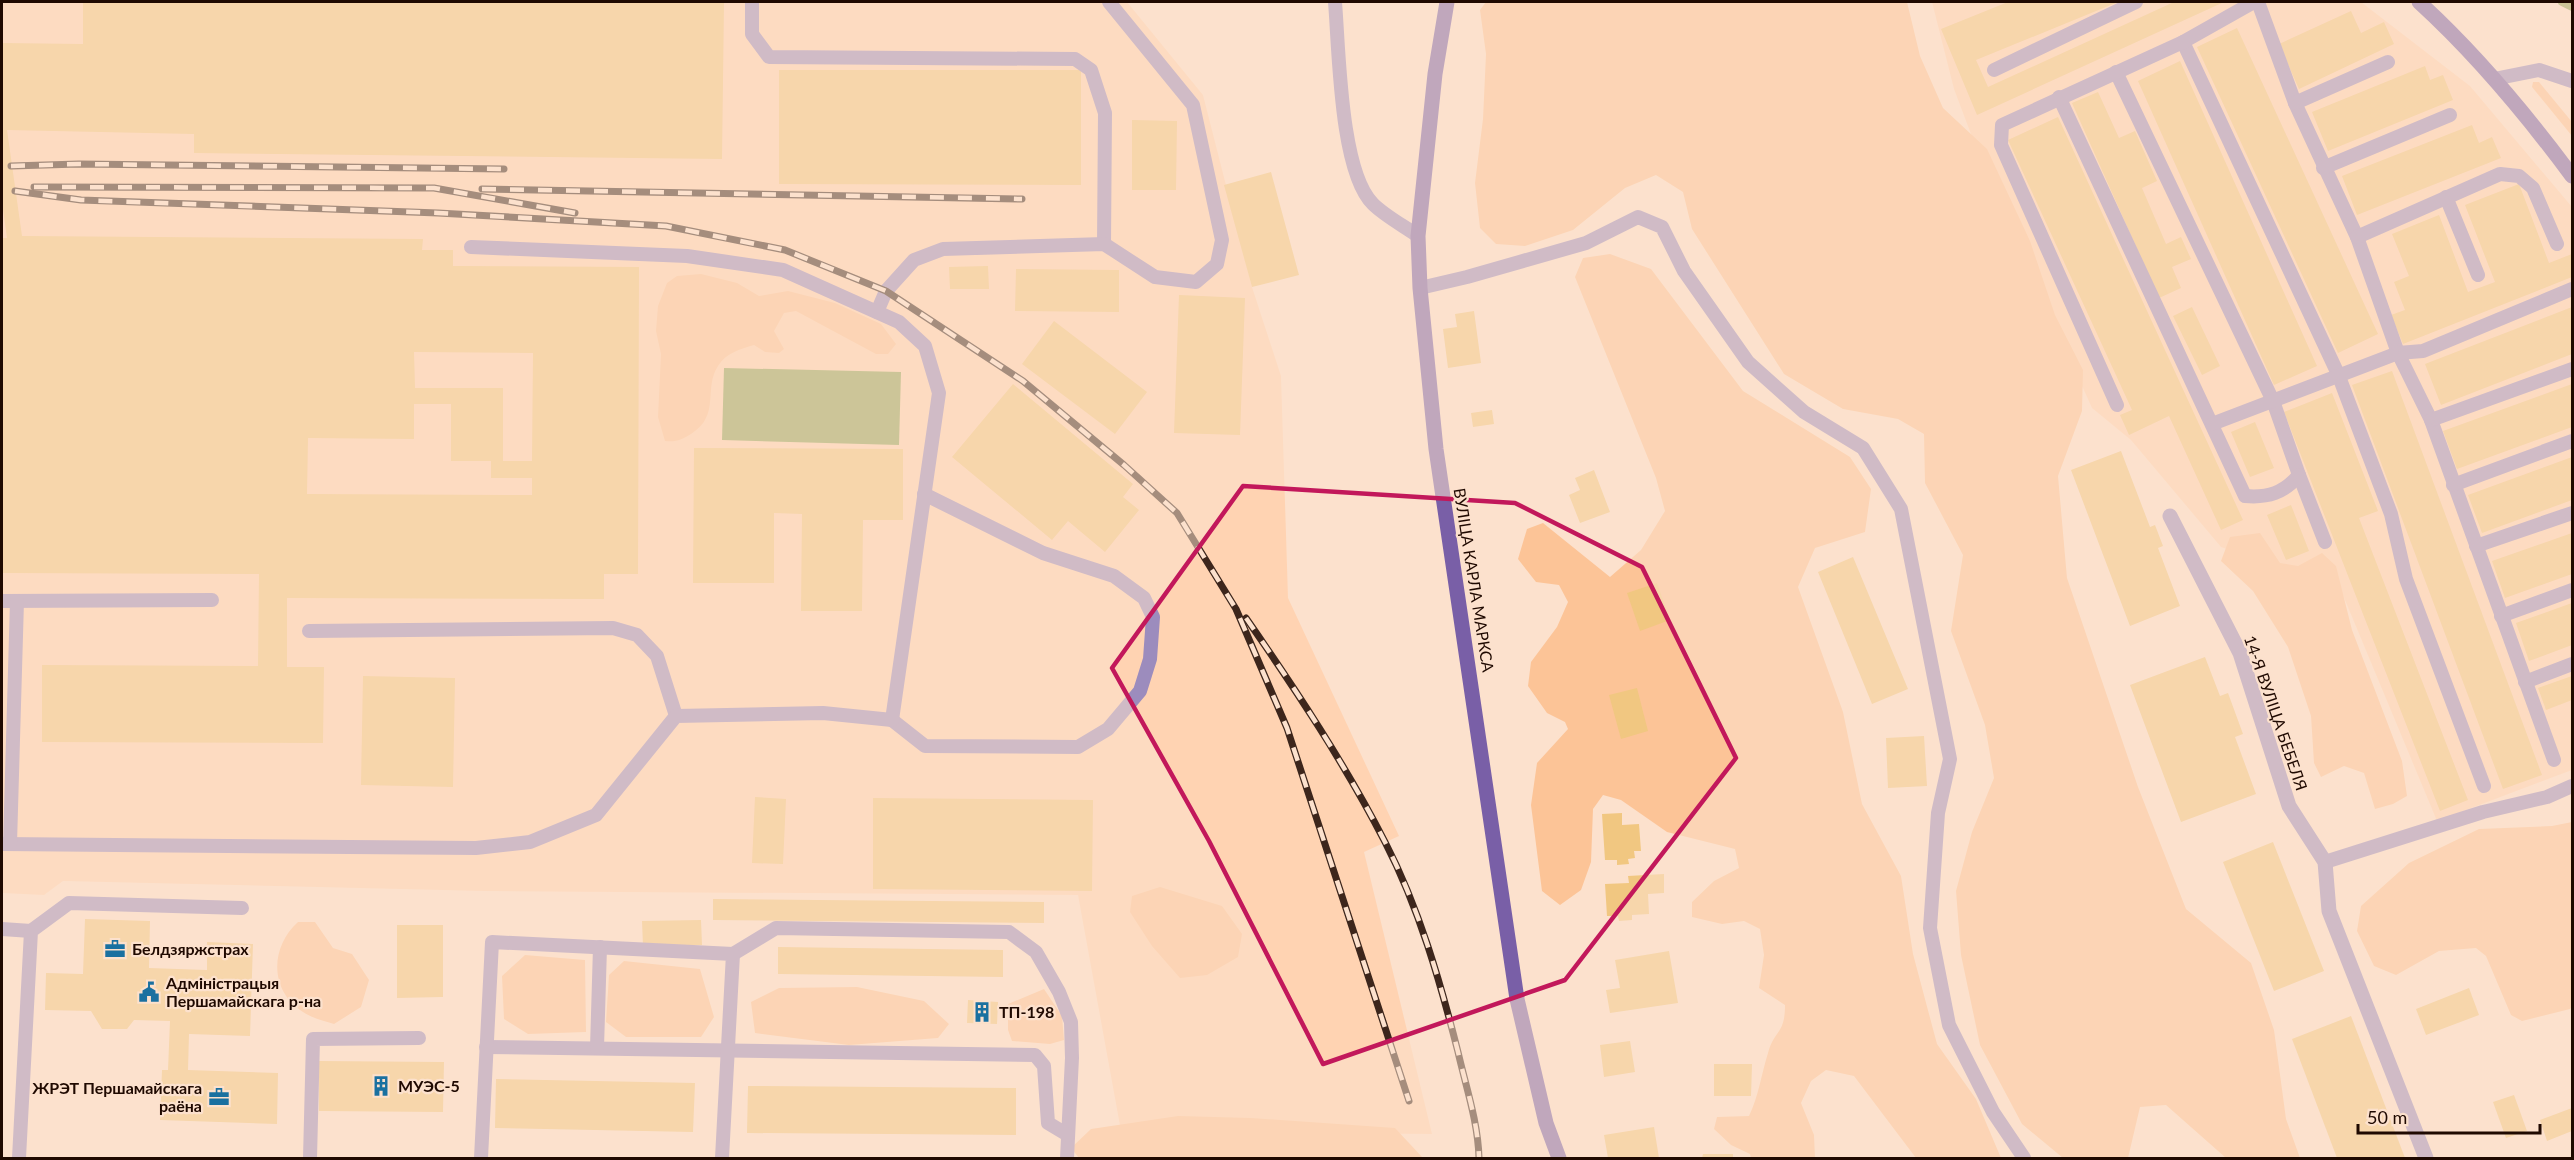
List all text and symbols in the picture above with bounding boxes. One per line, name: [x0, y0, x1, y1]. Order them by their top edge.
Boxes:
street label: ВУЛІЦА КАРЛА МАРКСА: [1451, 486, 1498, 674]
street label: 14-Я ВУЛІЦА БЕБЕЛЯ: [2241, 633, 2312, 793]
office icon: Белдзяржстрах: [103, 937, 127, 961]
place label: Белдзяржстрах: [132, 939, 249, 958]
place label: Адміністрацыя Першамайскага р-на: [165, 973, 321, 1010]
public building icon: Адміністрацыя Першамайскага р-на: [137, 980, 161, 1004]
building icon: ТП-198: [970, 1000, 994, 1024]
place label: ТП-198: [999, 1002, 1054, 1021]
building icon: МУЭС-5: [369, 1074, 393, 1098]
place label: МУЭС-5: [398, 1076, 460, 1095]
place label: ЖРЭТ Першамайскага раёна: [32, 1078, 202, 1115]
office icon: ЖРЭТ Першамайскага раёна: [207, 1085, 231, 1109]
scale bar: [2358, 1097, 2540, 1135]
text: 50 m: [2367, 1106, 2407, 1128]

